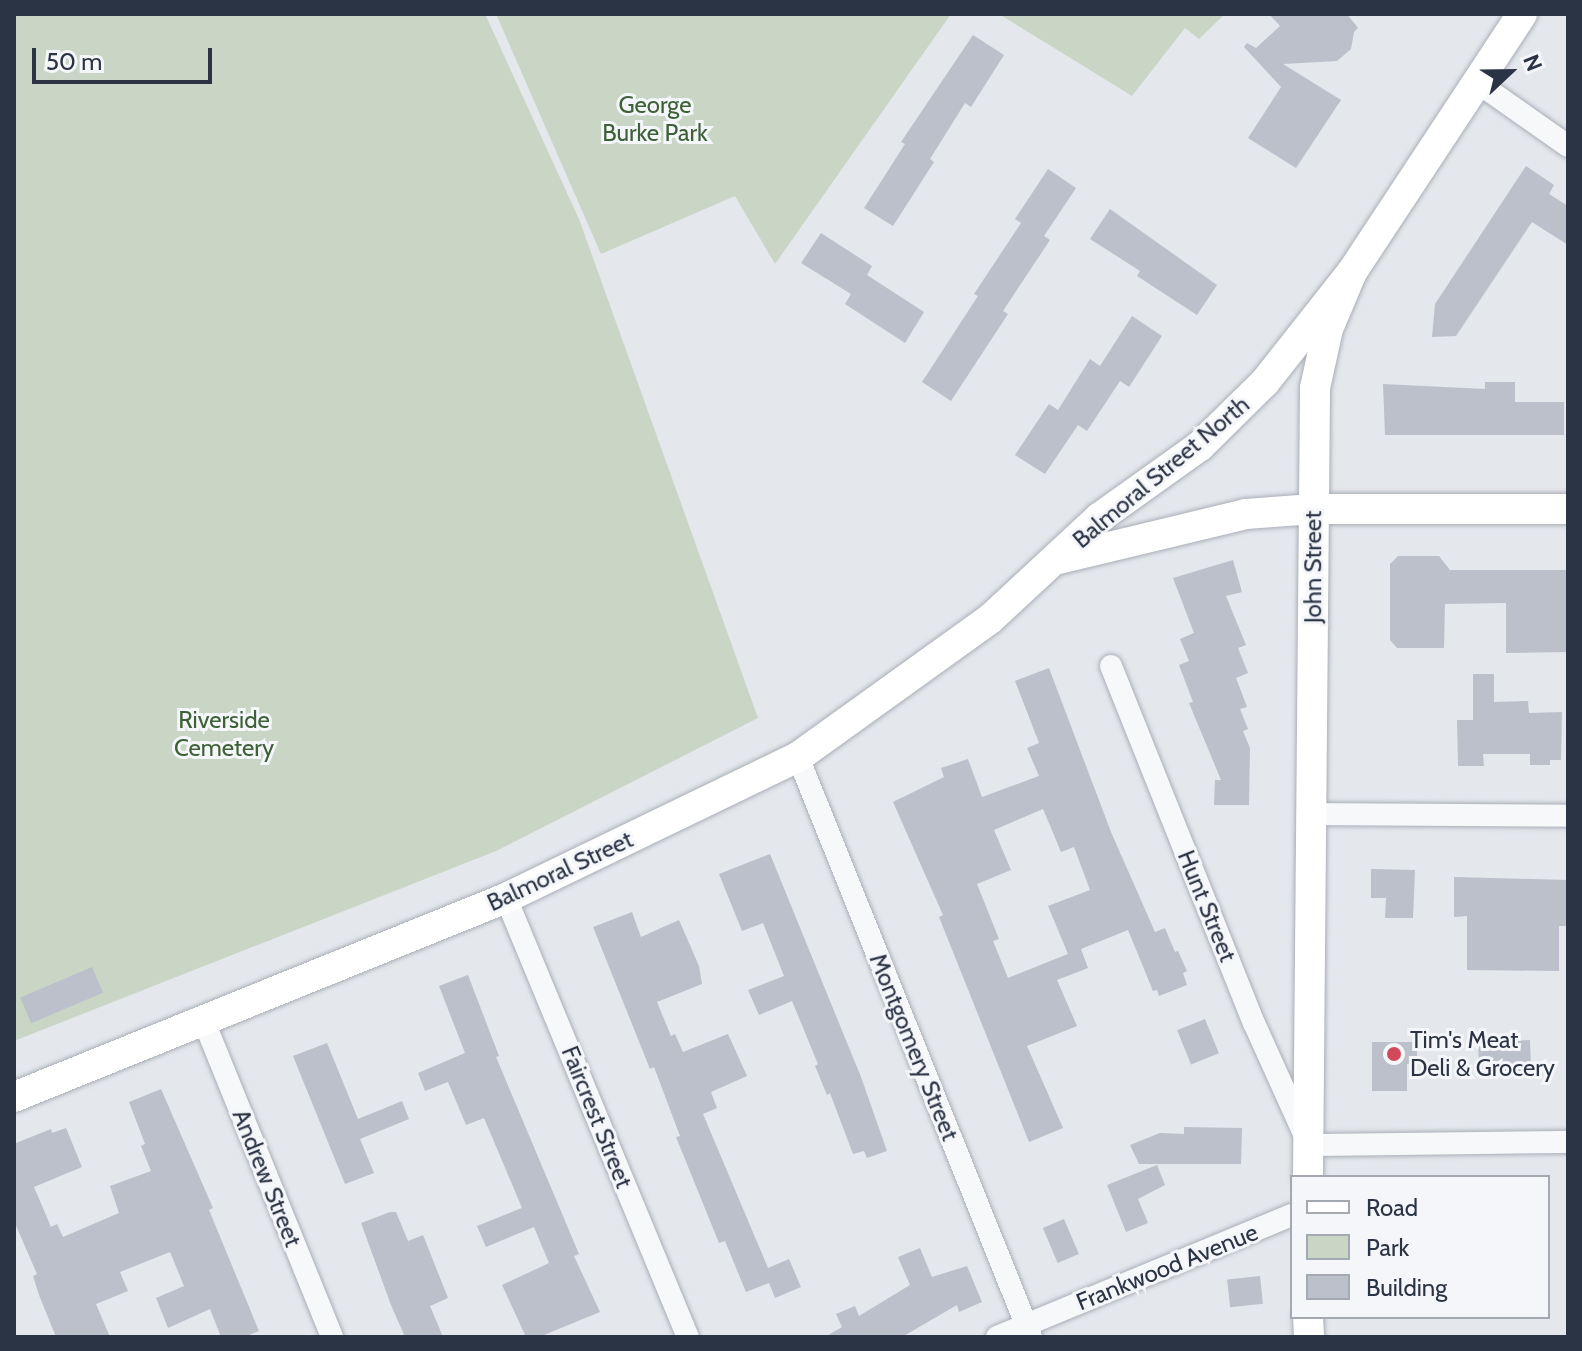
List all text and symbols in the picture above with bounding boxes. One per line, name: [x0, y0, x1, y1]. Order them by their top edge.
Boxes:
scale bar: [36, 32, 216, 82]
north arrow: [1470, 32, 1550, 112]
text: 50 m: [46, 47, 102, 76]
text: N: [1517, 51, 1548, 75]
park label: George Burke Park: [602, 91, 708, 147]
street label: Balmoral Street North: [1067, 390, 1255, 554]
street label: John Street: [1299, 511, 1327, 623]
park label: Riverside Cemetery: [174, 706, 274, 762]
street label: Balmoral Street: [483, 825, 637, 917]
street label: Hunt Street: [1172, 846, 1242, 966]
street label: Montgomery Street: [863, 949, 965, 1145]
place label: Tim's Meat Deli & Grocery: [1410, 1026, 1555, 1082]
street label: Faircrest Street: [555, 1042, 639, 1192]
marker: Tim's Meat Deli & Grocery: [1385, 1045, 1403, 1063]
street label: Andrew Street: [226, 1105, 308, 1251]
legend: [1290, 1175, 1550, 1319]
text: Road: [1366, 1193, 1418, 1222]
street label: Frankwood Avenue: [1072, 1217, 1262, 1317]
text: Park: [1366, 1233, 1409, 1262]
text: Building: [1366, 1273, 1447, 1302]

